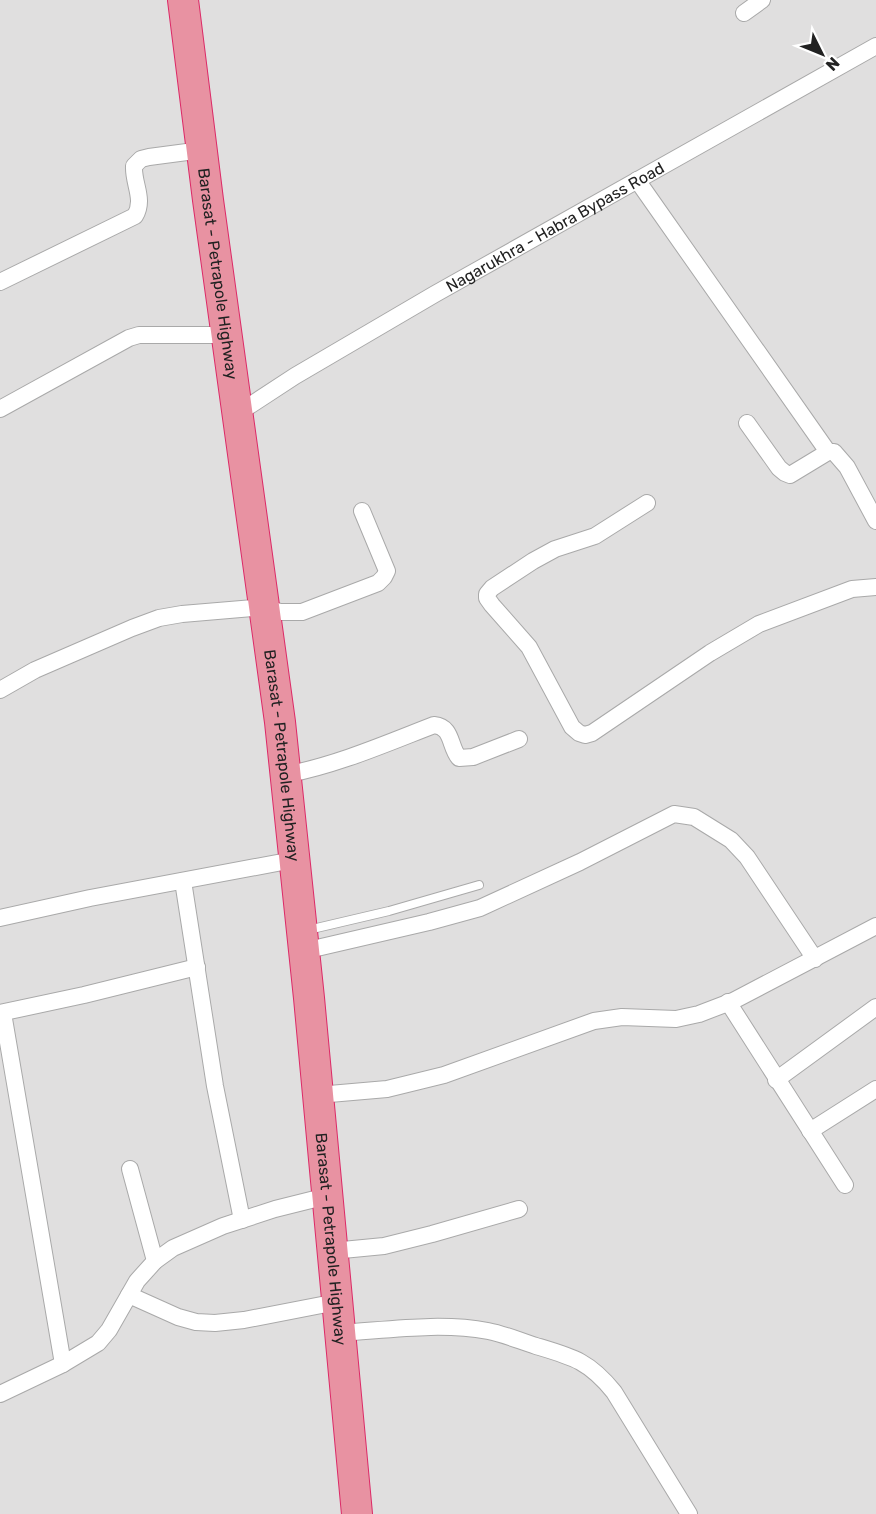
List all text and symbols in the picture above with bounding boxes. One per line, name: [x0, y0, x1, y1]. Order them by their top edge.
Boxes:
north arrow: [792, 24, 852, 84]
text: N: [822, 53, 843, 75]
street label: Nagarukhra - Habra Bypass Road: [442, 158, 667, 296]
street label: Barasat - Petrapole Highway: [195, 167, 242, 381]
street label: Barasat - Petrapole Highway: [261, 648, 304, 863]
street label: Barasat - Petrapole Highway: [312, 1132, 351, 1346]

